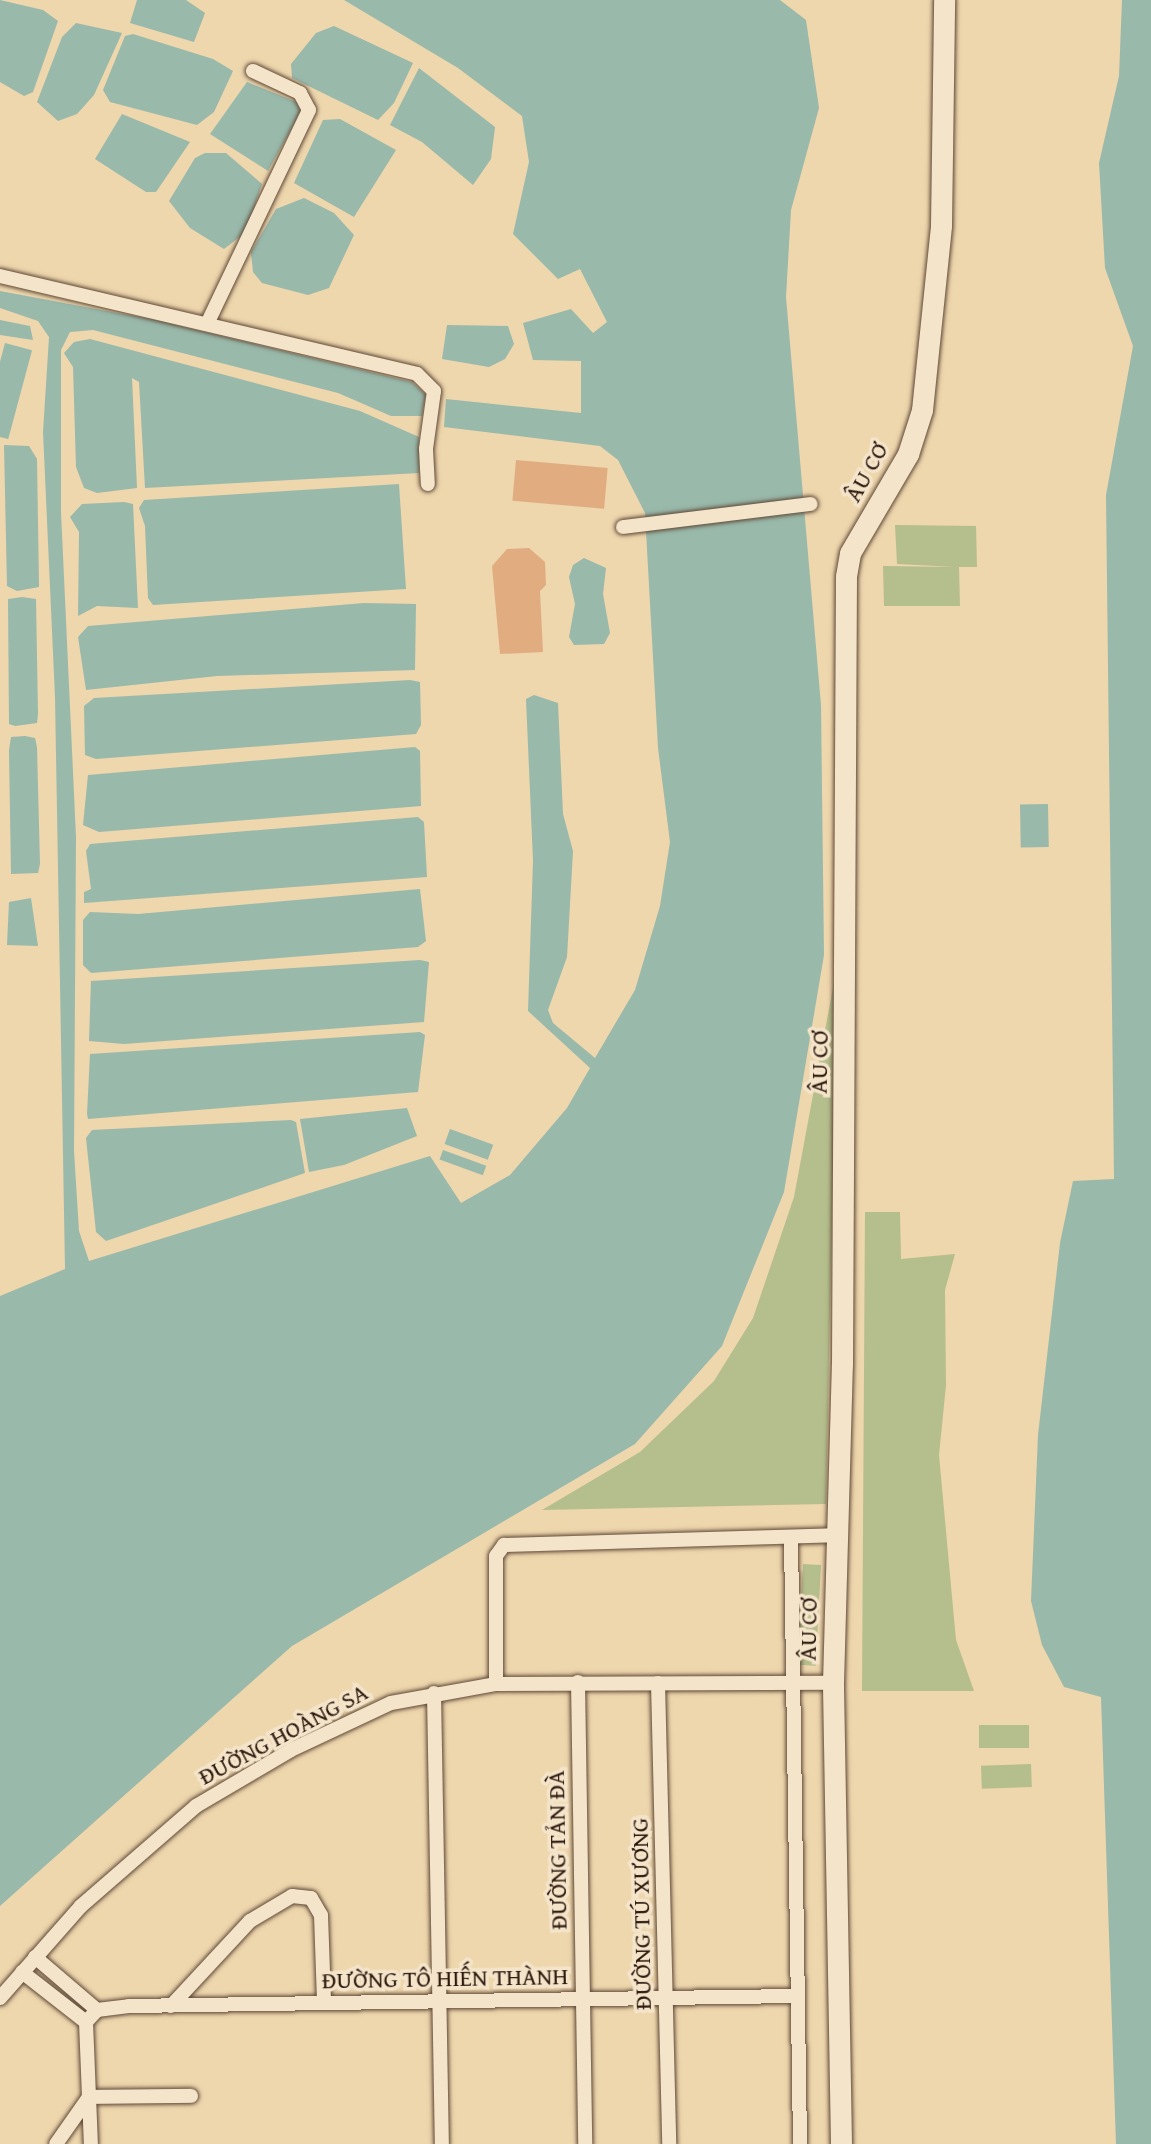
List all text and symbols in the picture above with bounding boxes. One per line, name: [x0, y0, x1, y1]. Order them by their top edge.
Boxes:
street label: ÂU CƠ: [838, 437, 894, 507]
street label: ÂU CƠ: [804, 1030, 834, 1094]
street label: ÂU CƠ: [793, 1597, 823, 1661]
street label: ĐƯỜNG HOÀNG SA: [193, 1677, 373, 1791]
street label: ĐƯỜNG TẢN ĐÀ: [541, 1770, 573, 1930]
street label: ĐƯỜNG TÚ XƯƠNG: [625, 1818, 657, 2010]
street label: ĐƯỜNG TÔ HIẾN THÀNH: [322, 1961, 568, 1995]

